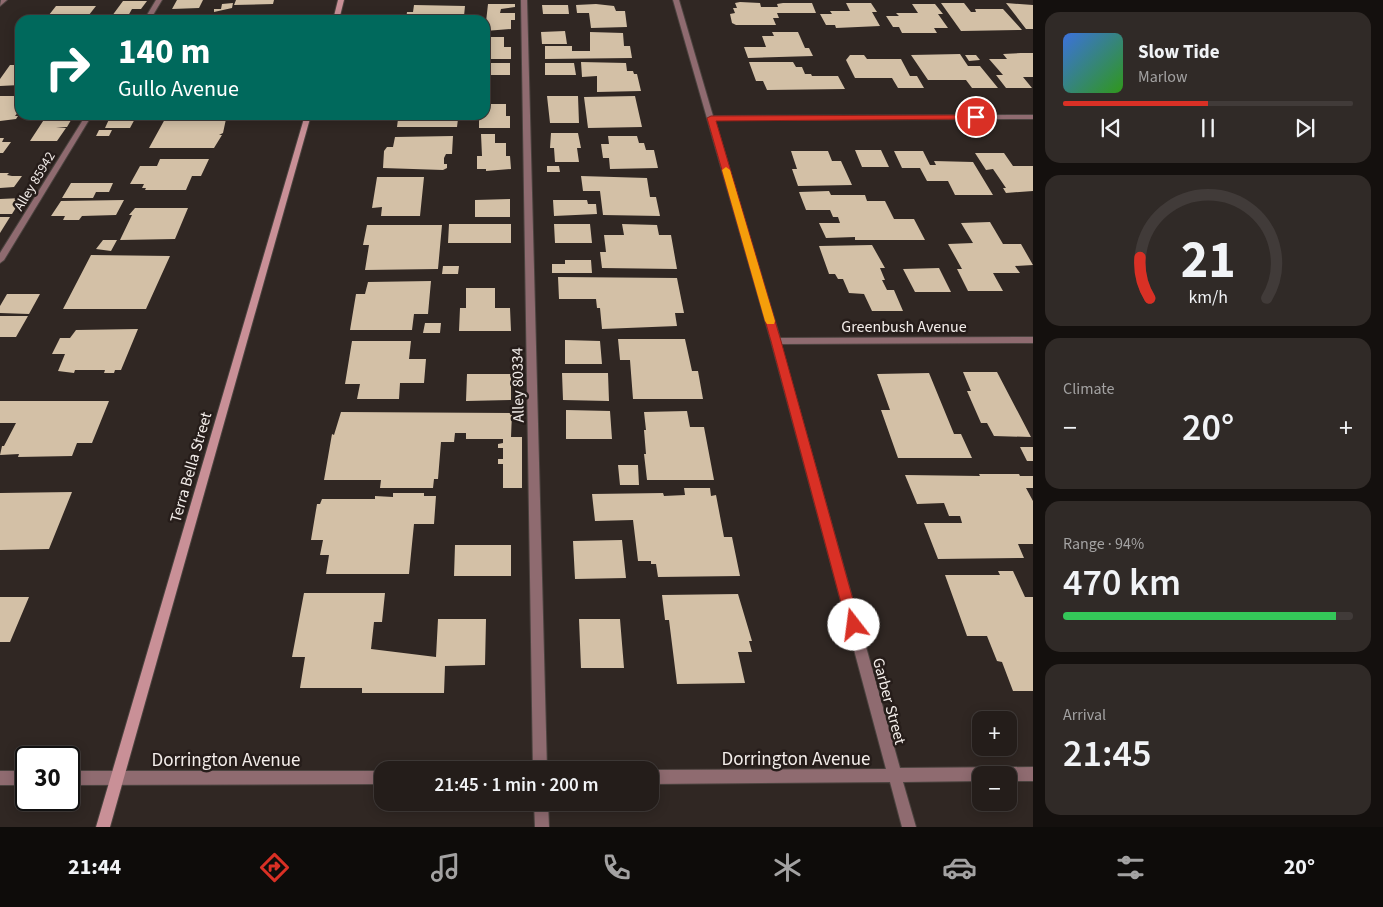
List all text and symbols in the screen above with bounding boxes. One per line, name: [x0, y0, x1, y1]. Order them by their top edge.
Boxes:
text: 140 m: [118, 27, 210, 77]
icon: right: [35, 35, 100, 100]
text: Slow Tide: [1138, 39, 1219, 66]
text: Marlow: [1138, 66, 1187, 88]
text: Gullo Avenue: [118, 73, 239, 105]
pin: [955, 96, 997, 138]
icon: arrive: [962, 103, 990, 131]
icon: previous: [1097, 114, 1125, 142]
icon: pause: [1194, 114, 1222, 142]
icon: next: [1291, 114, 1319, 142]
street label: Alley 85942: [9, 148, 60, 215]
text: 21: [1181, 224, 1235, 298]
text: km/h: [1188, 285, 1228, 310]
street label: Greenbush Avenue: [841, 316, 967, 338]
street label: Alley 80334: [506, 347, 530, 423]
text: Climate: [1063, 378, 1114, 400]
text: 20°: [1182, 401, 1234, 455]
text: −: [1063, 408, 1077, 448]
text: +: [1339, 408, 1353, 448]
street label: Terra Bella Street: [165, 409, 217, 525]
text: Range · 94%: [1063, 533, 1144, 555]
text: 470 km: [1063, 556, 1181, 610]
position arrow: [827, 598, 879, 650]
street label: Garber Street: [867, 655, 911, 748]
text: Arrival: [1063, 704, 1106, 726]
map controls: [972, 711, 1017, 811]
button: +: [972, 711, 1017, 756]
text: 21:45: [1063, 727, 1151, 781]
speed limit sign: 30: [15, 746, 80, 811]
street label: Dorrington Avenue: [721, 746, 871, 773]
street label: Dorrington Avenue: [151, 747, 301, 774]
button: −: [972, 766, 1017, 811]
text: 21:45 · 1 min · 200 m: [434, 772, 599, 799]
icon: directions: [257, 850, 292, 885]
icon: music: [428, 850, 463, 885]
icon: phone: [599, 850, 634, 885]
icon: climate: [770, 850, 805, 885]
icon: car: [942, 850, 977, 885]
icon: filters: [1113, 850, 1148, 885]
text: 21:44: [68, 851, 121, 883]
text: 20°: [1284, 851, 1315, 883]

